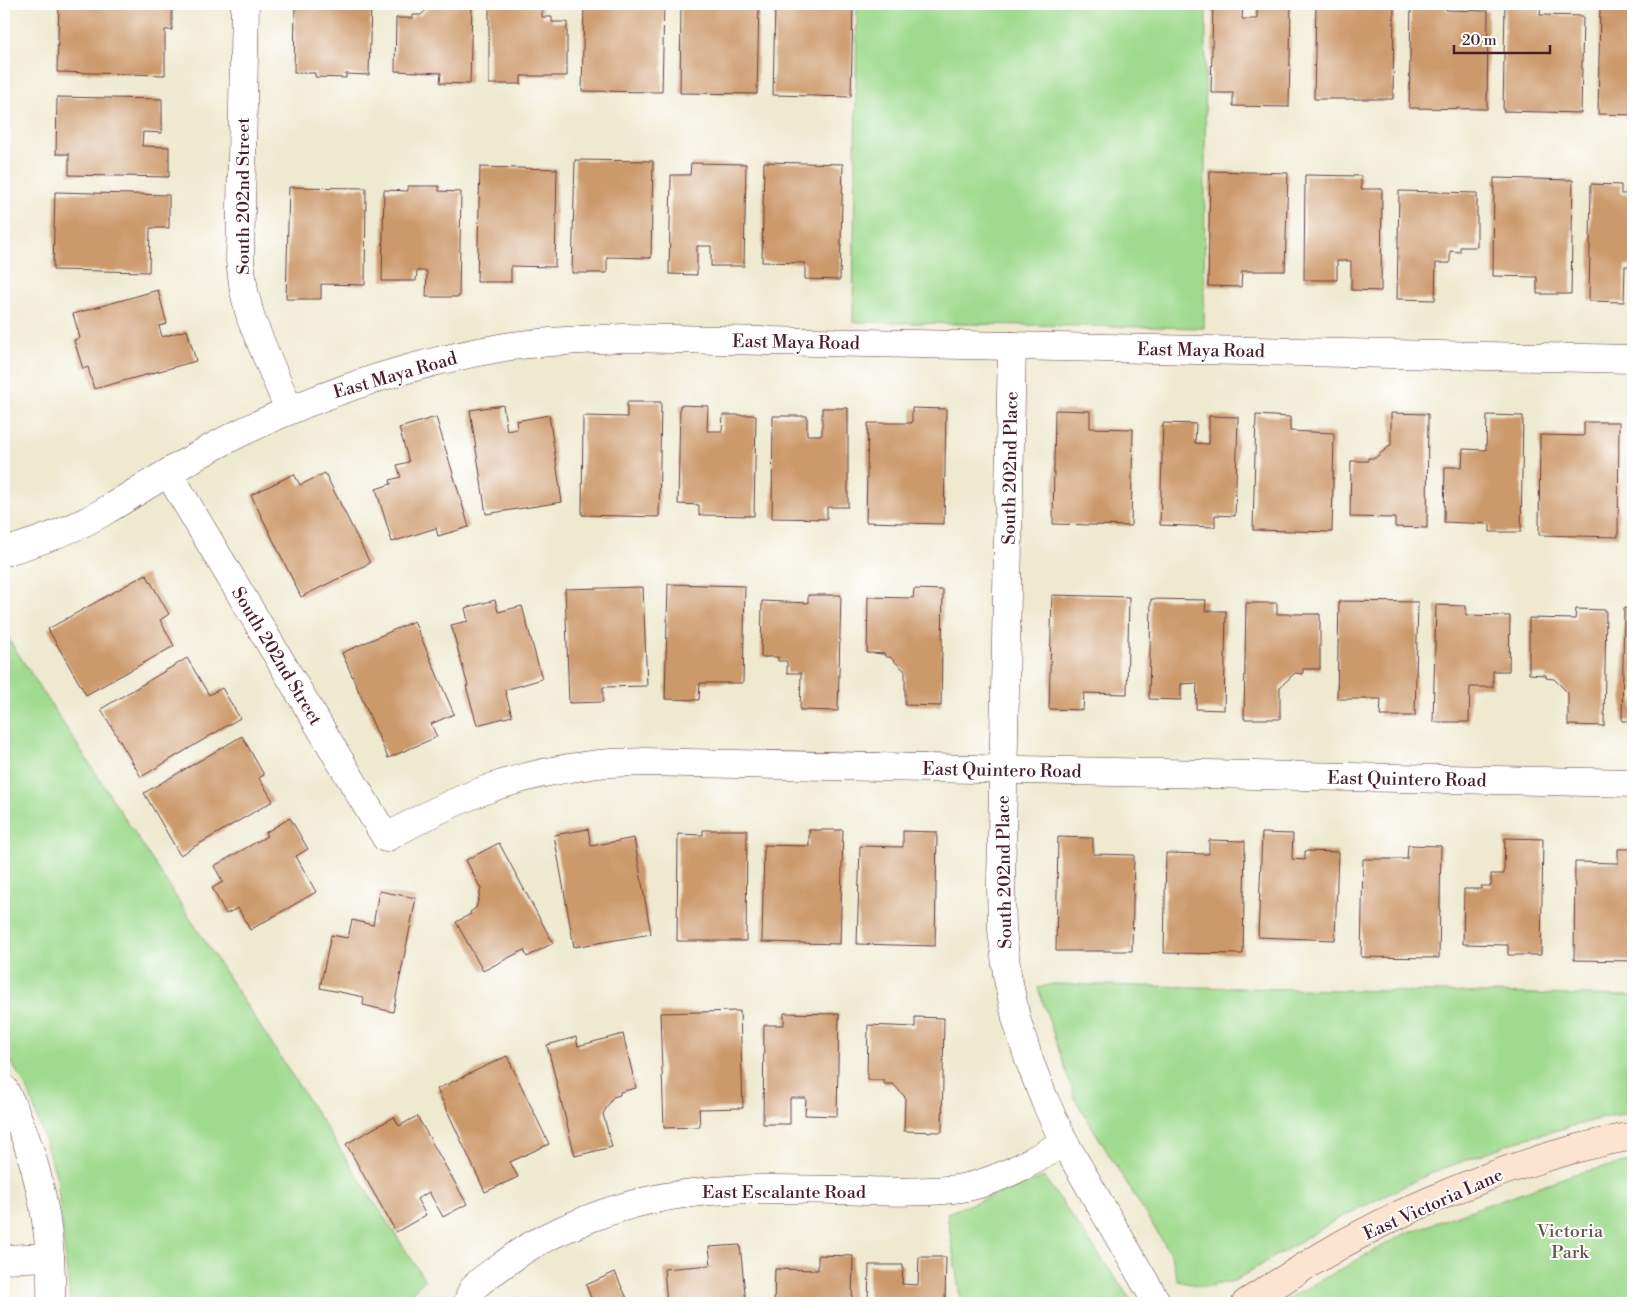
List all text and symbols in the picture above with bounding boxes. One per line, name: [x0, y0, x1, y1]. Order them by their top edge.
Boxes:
scale bar: [1454, 22, 1551, 54]
text: 20 m: [1462, 31, 1497, 50]
street label: South 202nd Street: [232, 117, 255, 275]
street label: East Maya Road: [732, 330, 861, 355]
street label: East Maya Road: [1137, 338, 1266, 363]
street label: East Maya Road: [331, 347, 460, 404]
street label: South 202nd Place: [998, 391, 1023, 545]
street label: South 202nd Street: [226, 583, 327, 730]
street label: East Quintero Road: [922, 758, 1083, 783]
street label: East Quintero Road: [1327, 767, 1488, 792]
street label: South 202nd Place: [992, 795, 1017, 949]
street label: East Victoria Lane: [1360, 1163, 1507, 1246]
street label: East Escalante Road: [702, 1181, 867, 1204]
park label: Victoria Park: [1536, 1220, 1604, 1264]

